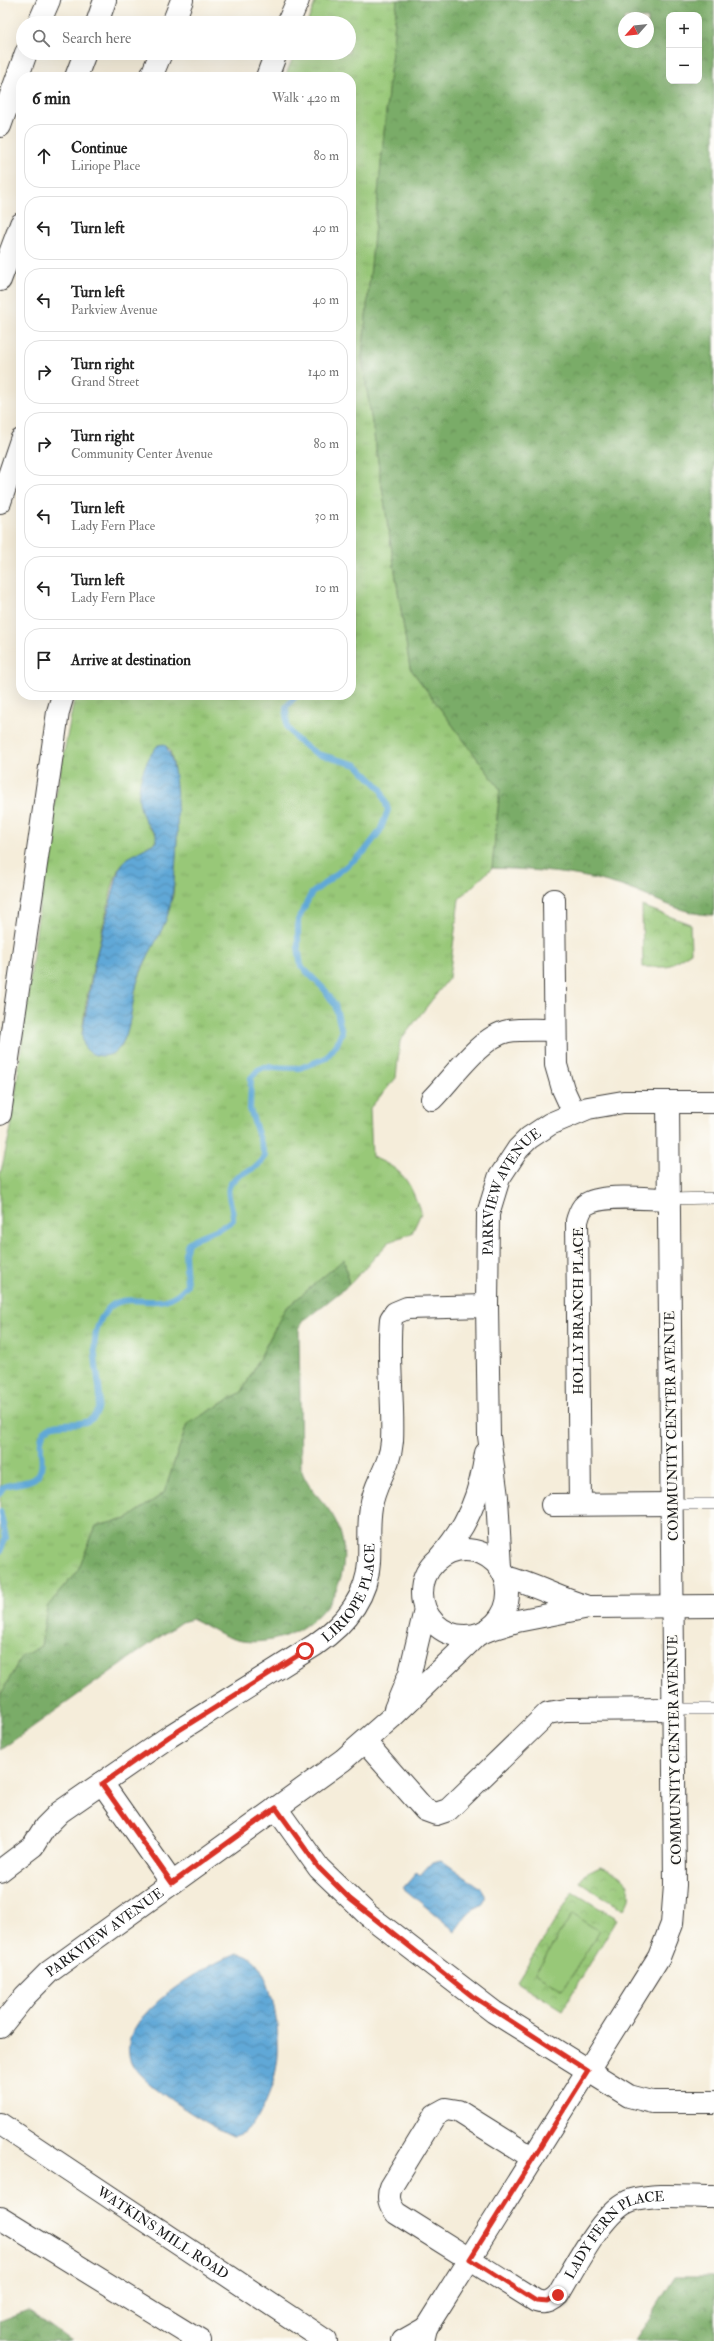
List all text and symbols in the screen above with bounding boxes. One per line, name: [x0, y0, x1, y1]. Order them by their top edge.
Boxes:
north arrow: [618, 12, 654, 48]
map controls: [666, 12, 702, 84]
button: +: [666, 12, 702, 48]
search box: [16, 16, 356, 60]
icon: search: [30, 27, 52, 49]
text: Search here: [62, 29, 131, 48]
button: −: [666, 48, 702, 84]
text: 6 min: [32, 88, 71, 109]
text: Walk · 420 m: [272, 90, 340, 106]
text: Continue: [71, 139, 127, 158]
icon: ahead: [33, 145, 55, 167]
text: 80 m: [313, 148, 339, 164]
text: Liriope Place: [71, 158, 140, 174]
icon: left: [33, 217, 55, 239]
text: Turn left: [71, 219, 125, 238]
text: 40 m: [313, 220, 339, 236]
text: Turn left: [71, 283, 125, 302]
icon: left: [33, 289, 55, 311]
text: 40 m: [313, 292, 339, 308]
text: Parkview Avenue: [71, 302, 157, 318]
text: Turn right: [71, 355, 134, 374]
icon: right: [33, 361, 55, 383]
text: 140 m: [308, 364, 339, 380]
text: Grand Street: [71, 374, 139, 390]
text: Turn right: [71, 427, 134, 446]
icon: right: [33, 433, 55, 455]
text: 80 m: [313, 436, 339, 452]
text: Community Center Avenue: [71, 446, 213, 462]
text: Turn left: [71, 499, 125, 518]
icon: left: [33, 505, 55, 527]
text: 30 m: [315, 508, 339, 524]
text: Lady Fern Place: [71, 518, 155, 534]
text: Turn left: [71, 571, 125, 590]
icon: left: [33, 577, 55, 599]
text: 10 m: [315, 580, 339, 596]
text: Lady Fern Place: [71, 590, 155, 606]
icon: arrive: [33, 649, 55, 671]
text: Arrive at destination: [71, 651, 191, 670]
street label: PARKVIEW AVENUE: [480, 1125, 544, 1255]
street label: HOLLY BRANCH PLACE: [570, 1227, 587, 1395]
street label: COMMUNITY CENTER AVENUE: [661, 1311, 682, 1541]
street label: LIRIOPE PLACE: [318, 1543, 378, 1646]
street label: COMMUNITY CENTER AVENUE: [664, 1635, 685, 1865]
route start: [296, 1642, 314, 1660]
street label: PARKVIEW AVENUE: [42, 1884, 167, 1981]
street label: WATKINS MILL ROAD: [93, 2182, 232, 2283]
street label: LADY FERN PLACE: [561, 2188, 665, 2282]
route end: [549, 2286, 567, 2304]

